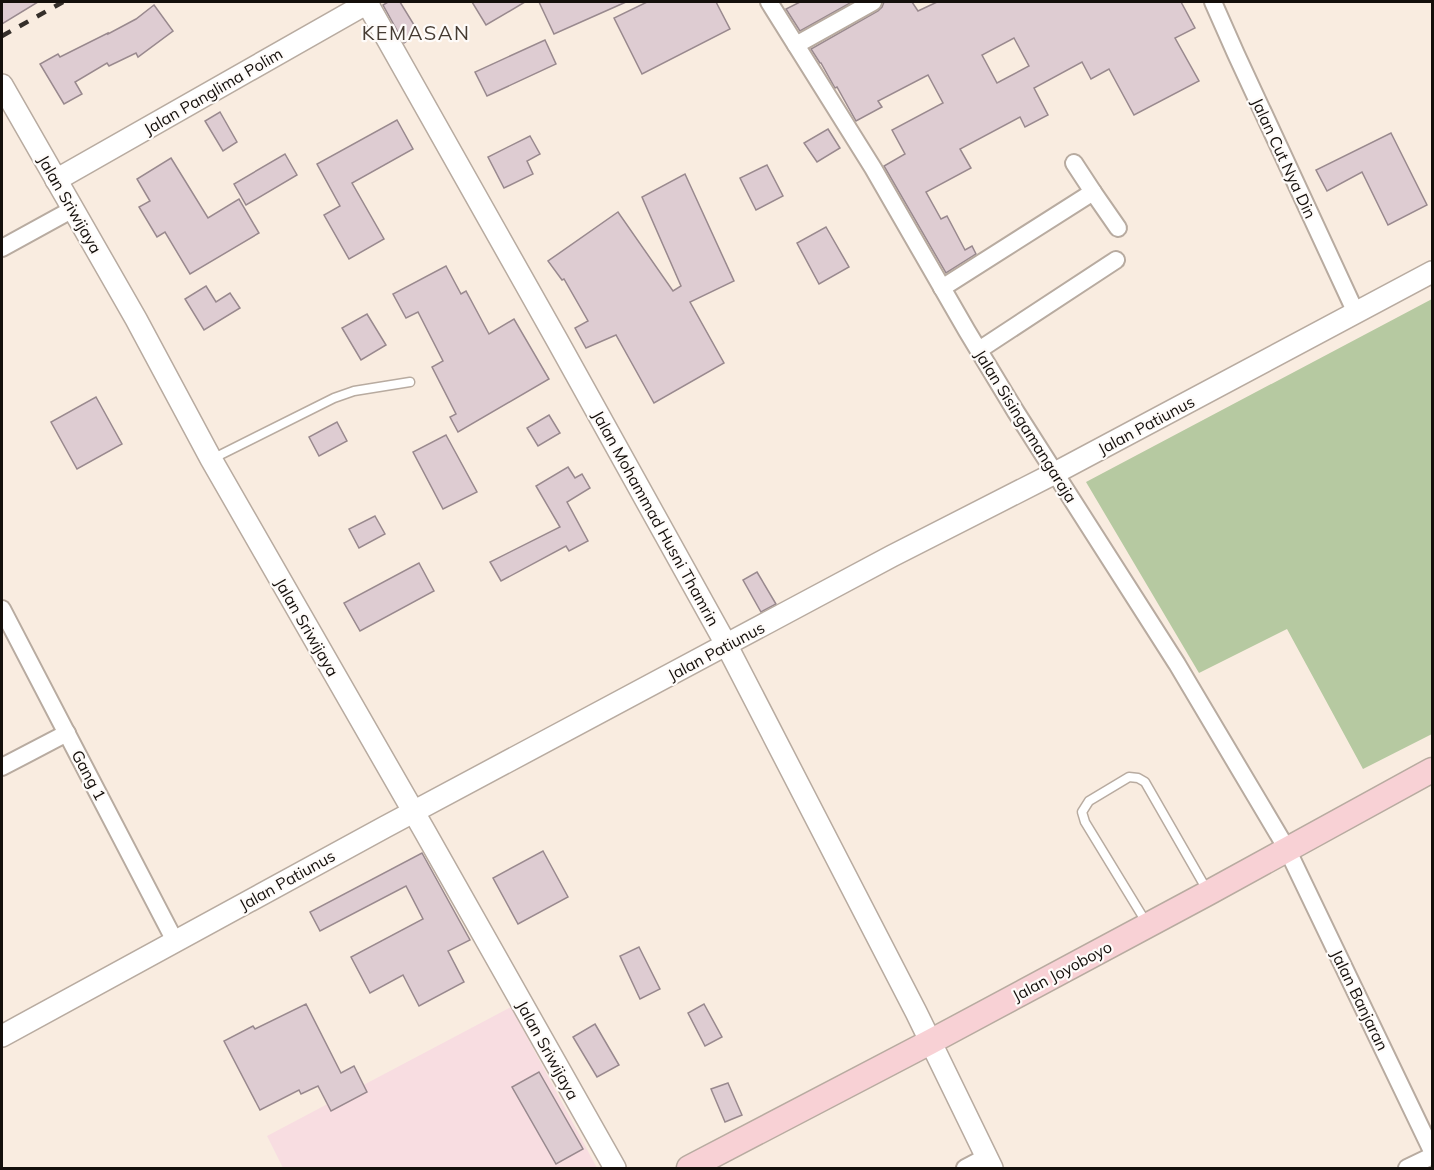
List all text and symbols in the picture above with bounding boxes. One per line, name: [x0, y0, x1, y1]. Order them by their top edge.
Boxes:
district label: KEMASAN: [362, 20, 470, 45]
street label: Jalan Panglima Polim: [140, 43, 286, 139]
street label: Jalan Cut Nya Din: [1247, 95, 1321, 221]
street label: Jalan Sriwijaya: [34, 151, 106, 257]
street label: Jalan Sisingamangaraja: [971, 346, 1081, 506]
street label: Jalan Patiunus: [1094, 391, 1198, 459]
street label: Jalan Mohammad Husni Thamrin: [588, 407, 724, 629]
street label: Jalan Sriwijaya: [271, 574, 343, 680]
street label: Jalan Patiunus: [664, 617, 768, 685]
street label: Gang 1: [67, 746, 111, 804]
street label: Jalan Patiunus: [236, 845, 339, 915]
street label: Jalan Joyoboyo: [1009, 936, 1115, 1006]
street label: Jalan Banjaran: [1327, 946, 1393, 1054]
street label: Jalan Sriwijaya: [512, 997, 584, 1103]

